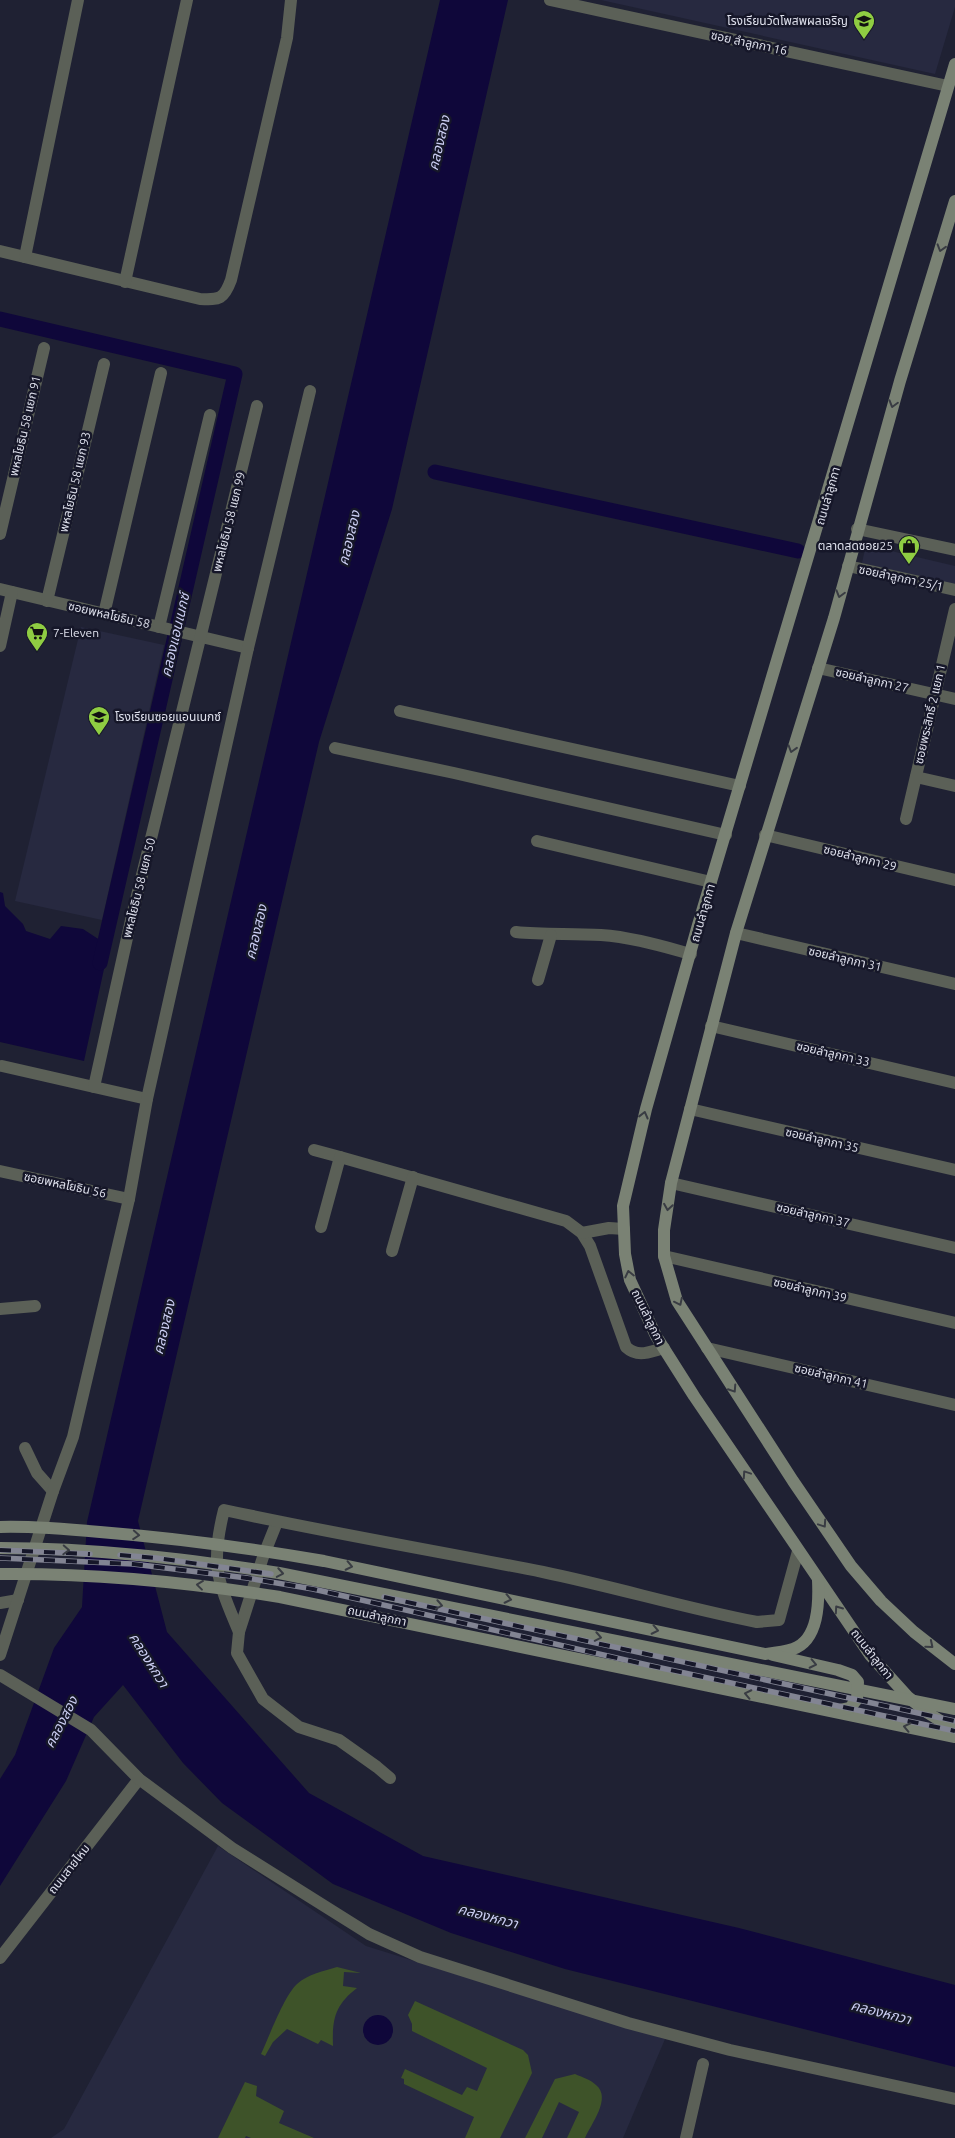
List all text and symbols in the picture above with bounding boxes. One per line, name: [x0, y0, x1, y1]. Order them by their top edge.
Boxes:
school or university icon: โรงเรียนวัดโพสพผลเจริญ: [852, 9, 876, 40]
place label: โรงเรียนวัดโพสพผลเจริญ: [727, 14, 848, 27]
street label: ซอย ลำลูกกา 16: [710, 28, 789, 58]
water label: คลองสอง: [425, 113, 453, 172]
one-way arrow: [937, 244, 947, 252]
street label: พหลโยธิน 58 แยก 91: [7, 374, 42, 477]
one-way arrow: [889, 399, 899, 407]
street label: พหลโยธิน 58 แยก 93: [57, 430, 92, 533]
street label: ถนนลำลูกกา: [813, 465, 843, 527]
street label: พหลโยธิน 58 แยก 99: [210, 470, 247, 573]
water label: คลองสอง: [335, 508, 363, 567]
shop icon: ตลาดสดซอย25: [897, 534, 921, 565]
place label: ตลาดสดซอย25: [818, 539, 893, 552]
street label: ซอยลำลูกกา 25/1: [857, 562, 945, 594]
water label: คลองแอนเนกซ์: [158, 588, 193, 678]
one-way arrow: [836, 589, 846, 597]
street label: ซอยพหลโยธิน 58: [67, 599, 152, 630]
supermarket icon: 7-Eleven: [25, 621, 49, 652]
place label: 7-Eleven: [53, 626, 99, 639]
street label: ซอยพระสิทธิ์ 2 แยก 1: [911, 663, 947, 765]
street label: ซอยลำลูกกา 27: [834, 665, 910, 695]
school or university icon: โรงเรียนซอยแอนเนกซ์: [87, 705, 111, 736]
place label: โรงเรียนซอยแอนเนกซ์: [115, 710, 221, 723]
one-way arrow: [788, 744, 798, 753]
street label: พหลโยธิน 58 แยก 50: [120, 836, 157, 939]
street label: ซอยลำลูกกา 29: [822, 842, 898, 874]
street label: ถนนลำลูกกา: [688, 882, 718, 944]
water label: คลองสอง: [242, 902, 270, 961]
street label: ซอยลำลูกกา 31: [807, 944, 883, 974]
street label: ซอยลำลูกกา 33: [795, 1039, 871, 1069]
one-way arrow: [639, 1111, 649, 1119]
street label: ซอยลำลูกกา 35: [784, 1125, 860, 1155]
street label: ซอยพหลโยธิน 56: [23, 1169, 108, 1200]
street label: ซอยลำลูกกา 37: [775, 1200, 851, 1230]
one-way arrow: [663, 1203, 673, 1212]
one-way arrow: [624, 1270, 635, 1279]
street label: ซอยลำลูกกา 39: [772, 1275, 848, 1305]
street label: ถนนลำลูกกา: [629, 1287, 667, 1347]
water label: คลองสอง: [150, 1297, 178, 1356]
one-way arrow: [673, 1297, 683, 1306]
street label: ซอยลำลูกกา 41: [793, 1361, 869, 1391]
one-way arrow: [727, 1383, 737, 1392]
one-way arrow: [743, 1470, 752, 1480]
one-way arrow: [817, 1519, 826, 1528]
one-way arrow: [132, 1529, 140, 1540]
one-way arrow: [62, 1544, 70, 1555]
one-way arrow: [344, 1560, 353, 1571]
one-way arrow: [275, 1568, 284, 1578]
one-way arrow: [196, 1580, 204, 1591]
one-way arrow: [503, 1593, 512, 1604]
one-way arrow: [435, 1599, 444, 1610]
street label: ถนนลำลูกกา: [346, 1603, 408, 1629]
one-way arrow: [835, 1605, 844, 1614]
one-way arrow: [651, 1625, 660, 1635]
street label: ถนนลำลูกกา: [848, 1626, 896, 1682]
water label: คลองหกวา: [126, 1630, 173, 1691]
one-way arrow: [594, 1631, 603, 1642]
one-way arrow: [924, 1640, 933, 1648]
one-way arrow: [809, 1658, 818, 1669]
one-way arrow: [744, 1689, 753, 1700]
water label: คลองสอง: [41, 1692, 81, 1750]
one-way arrow: [903, 1722, 912, 1733]
street label: ถนนสายไหม: [45, 1841, 92, 1896]
water label: คลองหกวา: [456, 1900, 521, 1932]
water label: คลองหกวา: [849, 1997, 914, 2027]

